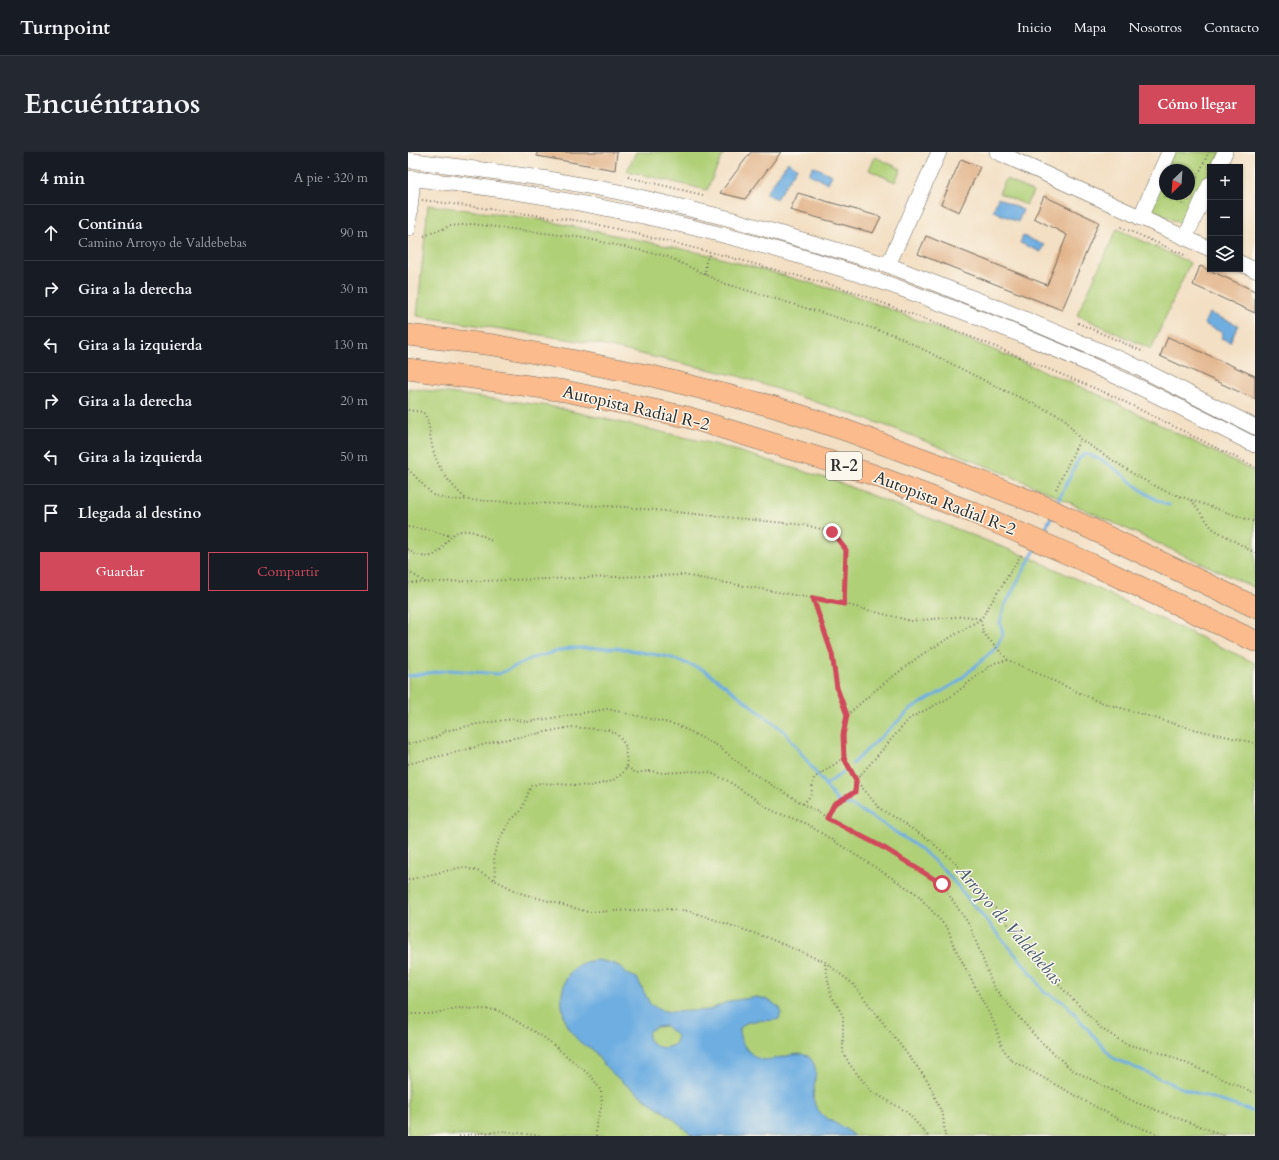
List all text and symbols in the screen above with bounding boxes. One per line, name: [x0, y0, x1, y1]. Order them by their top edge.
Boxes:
text: Turnpoint: [20, 15, 110, 41]
text: Inicio: [1017, 18, 1052, 37]
text: Mapa: [1074, 18, 1106, 37]
text: Nosotros: [1128, 18, 1182, 37]
text: Contacto: [1204, 18, 1259, 37]
text: Encuéntranos: [24, 85, 200, 123]
button: Cómo llegar: [1139, 85, 1255, 124]
north arrow: [1159, 164, 1195, 200]
map controls: [1207, 164, 1243, 272]
button: +: [1207, 164, 1243, 200]
text: 4 min: [40, 167, 85, 190]
text: A pie · 320 m: [294, 169, 368, 187]
button: −: [1207, 200, 1243, 236]
text: Continúa: [78, 214, 143, 234]
icon: ahead: [40, 222, 62, 244]
text: 90 m: [340, 224, 368, 242]
text: Camino Arroyo de Valdebebas: [78, 234, 247, 252]
button: layers: [1207, 236, 1243, 272]
icon: right: [40, 278, 62, 300]
text: Gira a la derecha: [78, 279, 192, 299]
text: 30 m: [340, 280, 368, 298]
icon: left: [40, 334, 62, 356]
text: Gira a la izquierda: [78, 335, 202, 355]
text: 130 m: [334, 336, 368, 354]
street label: Autopista Radial R-2: [560, 380, 712, 436]
icon: right: [40, 390, 62, 412]
text: Gira a la derecha: [78, 391, 192, 411]
text: 20 m: [340, 392, 368, 410]
icon: left: [40, 446, 62, 468]
text: Gira a la izquierda: [78, 447, 202, 467]
text: 50 m: [340, 448, 368, 466]
road number: R-2: [826, 452, 862, 480]
street label: Autopista Radial R-2: [871, 465, 1019, 541]
icon: arrive: [40, 502, 62, 524]
text: Llegada al destino: [78, 503, 201, 523]
route end: [823, 523, 841, 541]
button: Guardar: [40, 552, 200, 591]
button: Compartir: [208, 552, 368, 591]
water label: Arroyo de Valdebebas: [949, 859, 1068, 990]
route start: [933, 875, 951, 893]

